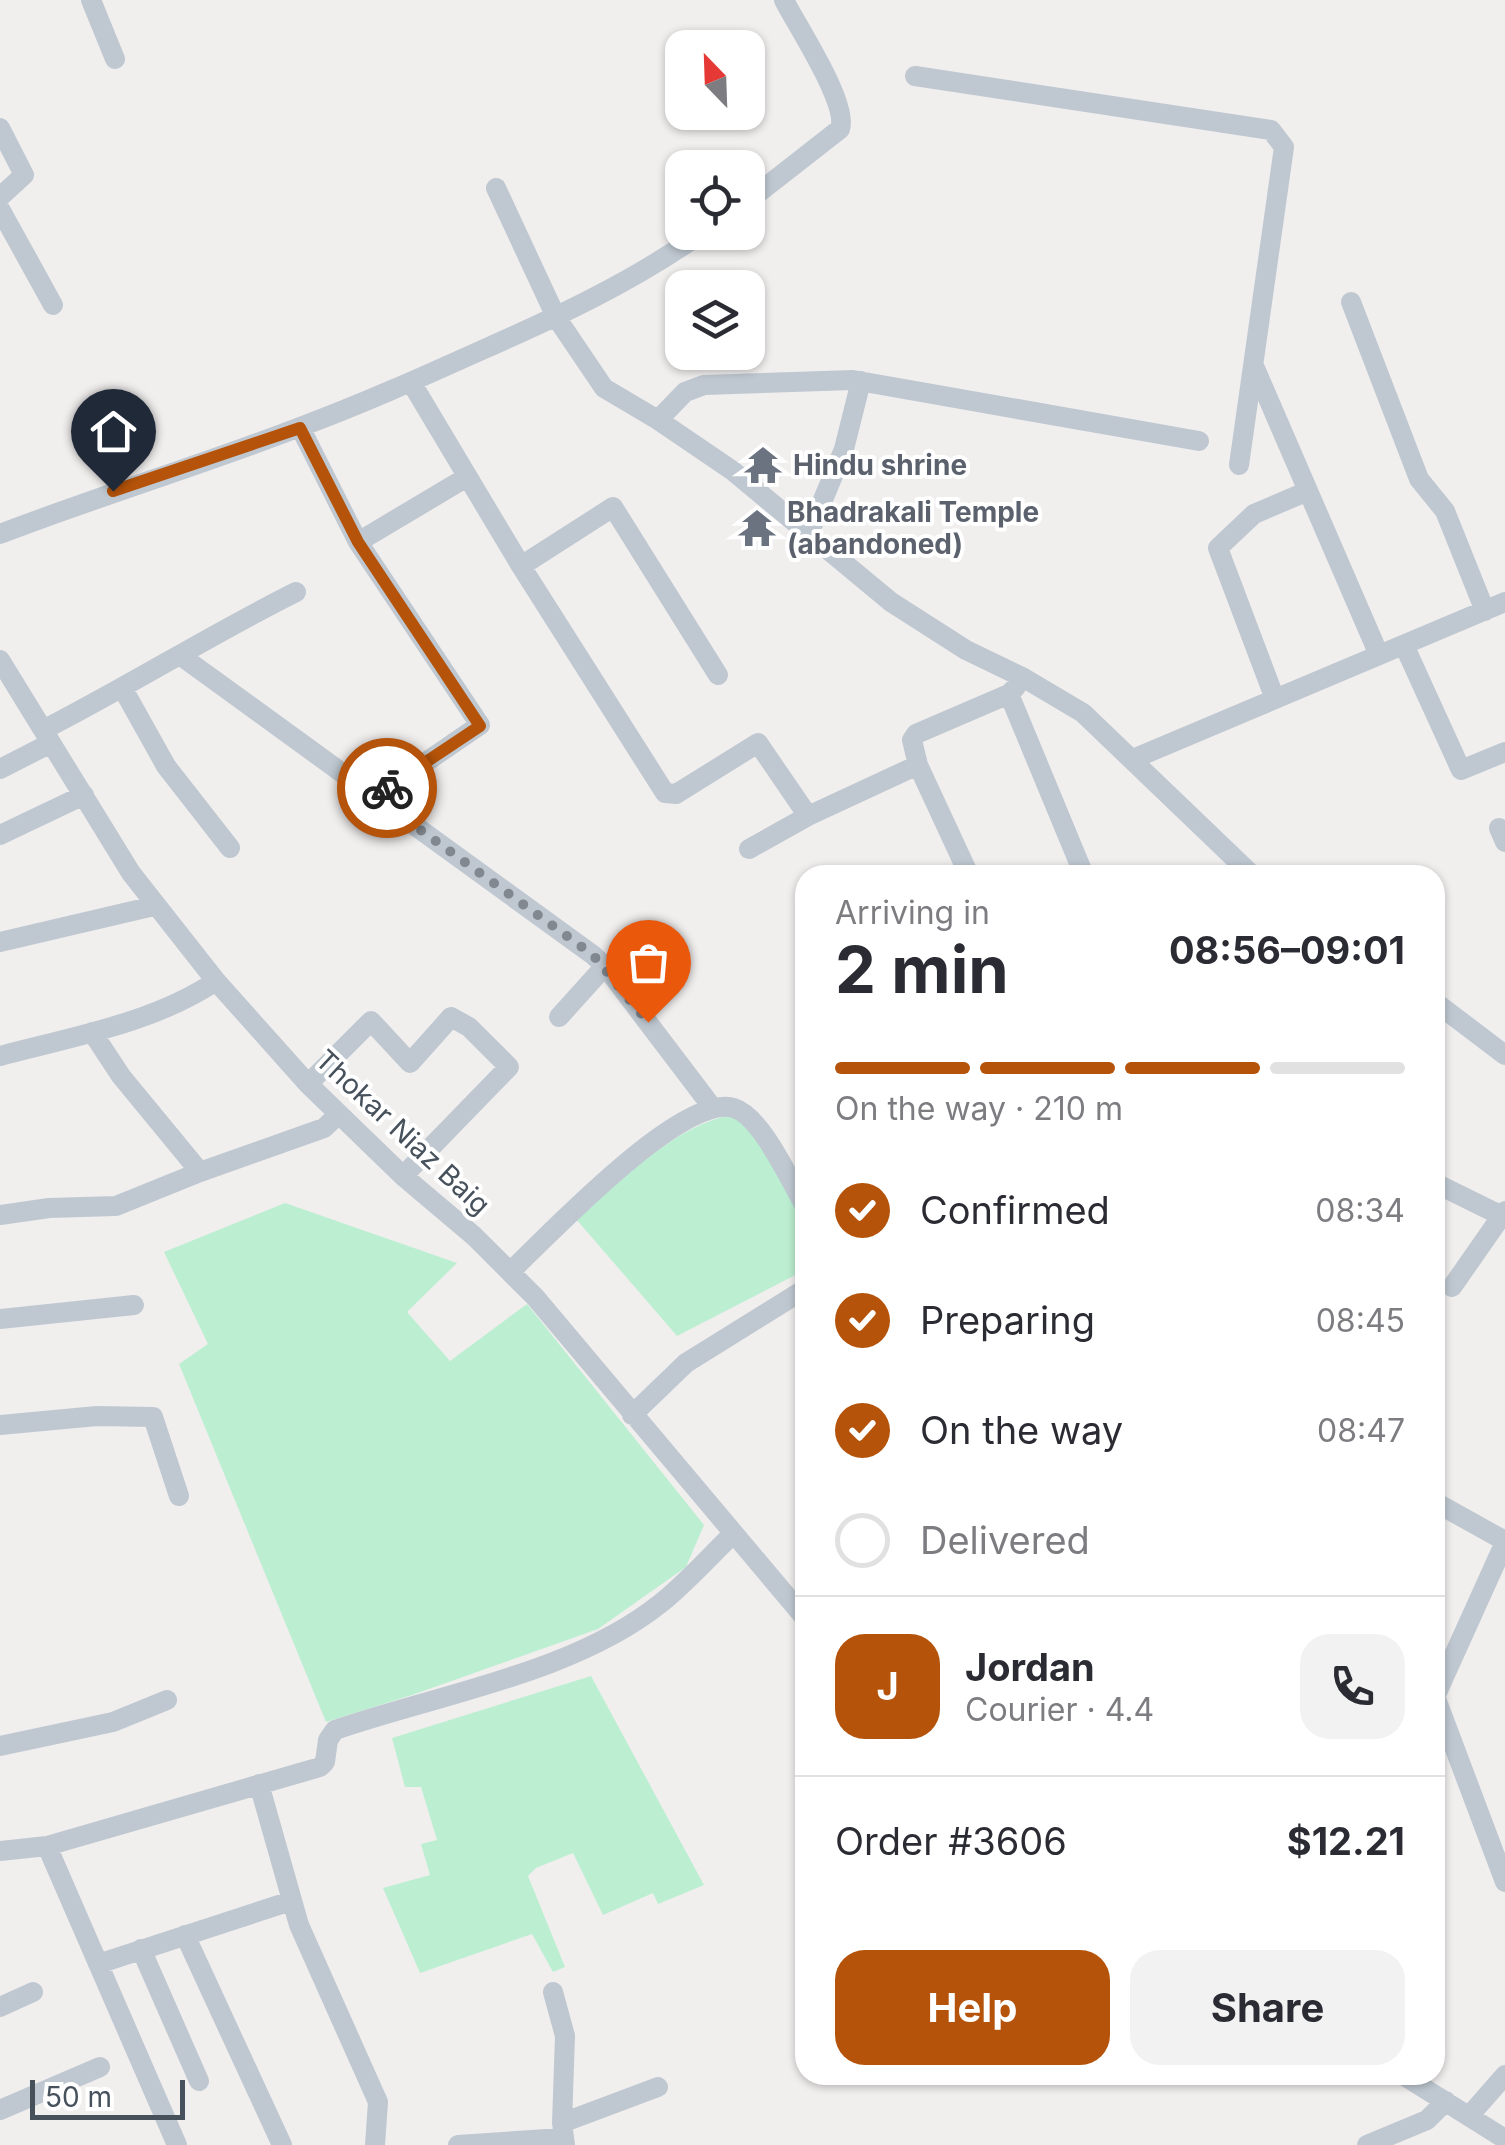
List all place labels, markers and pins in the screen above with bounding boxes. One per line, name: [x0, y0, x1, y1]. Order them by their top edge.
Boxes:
pin: [71, 389, 156, 492]
temple icon: Hindu shrine: [742, 444, 784, 486]
place label: Hindu shrine: [793, 448, 967, 482]
place label: Bhadrakali Temple (abandoned): [787, 495, 1039, 561]
temple icon: Bhadrakali Temple (abandoned): [736, 507, 778, 549]
pin: [606, 920, 691, 1023]

